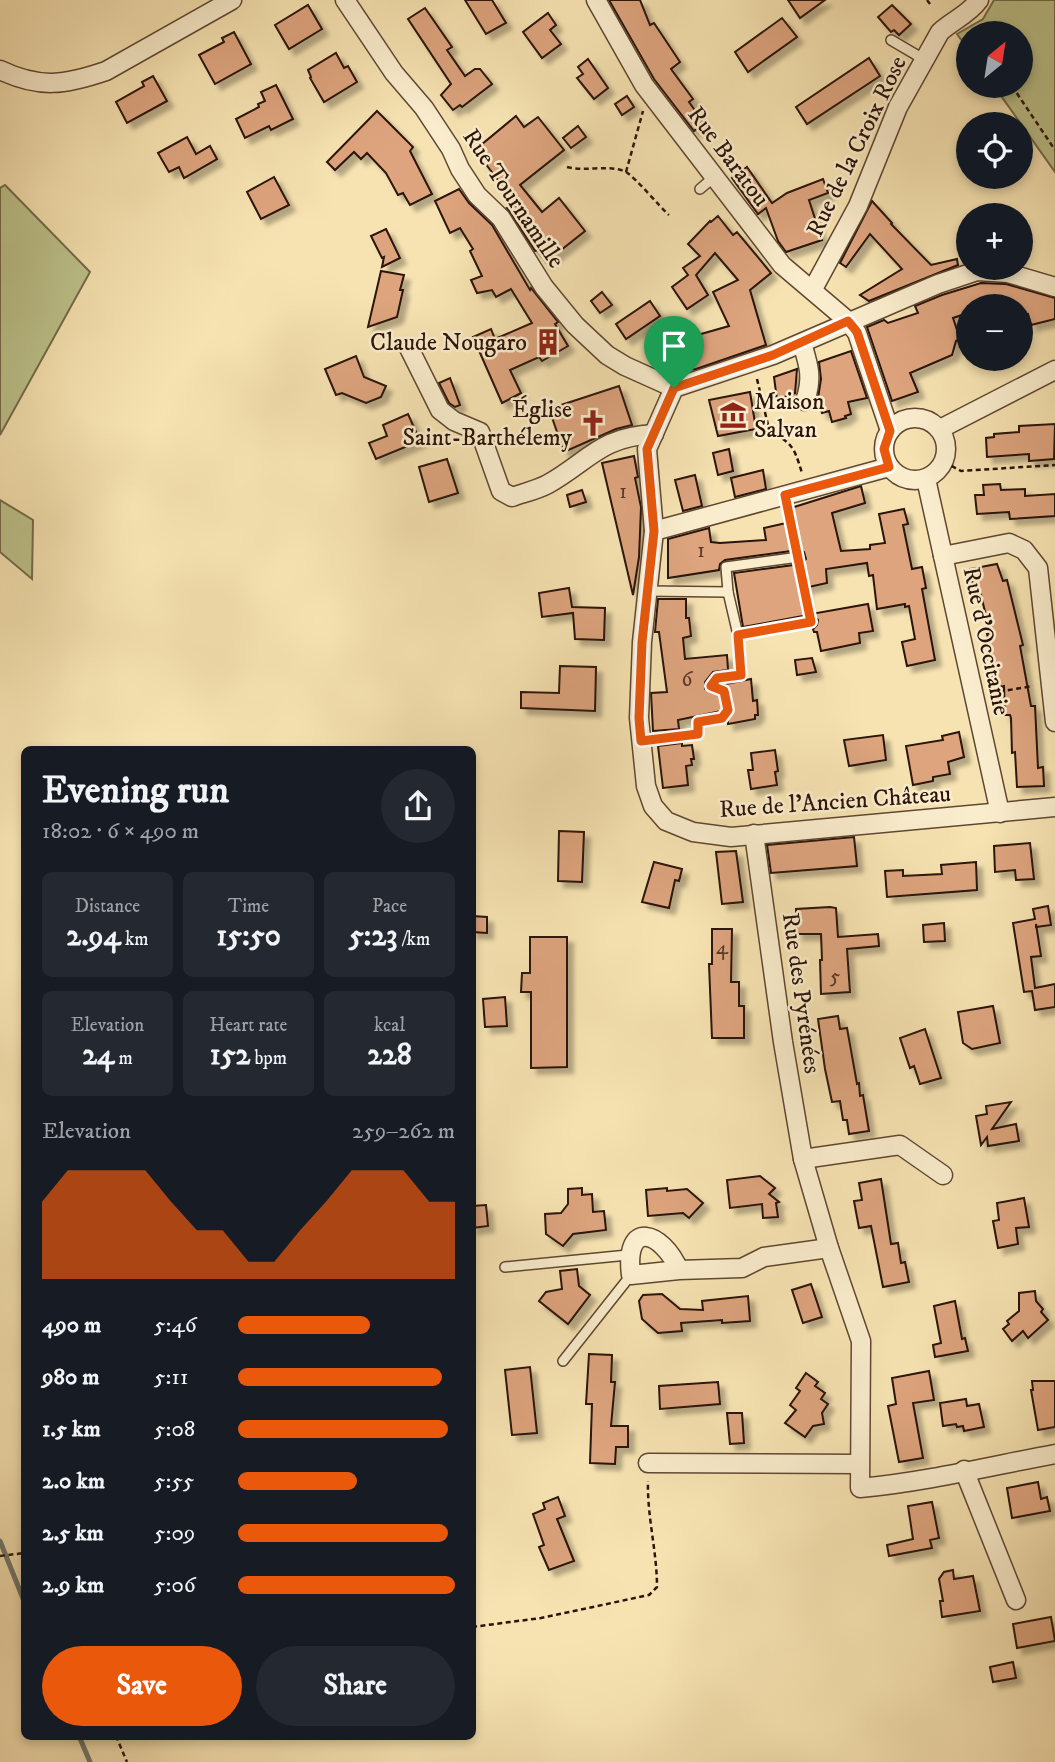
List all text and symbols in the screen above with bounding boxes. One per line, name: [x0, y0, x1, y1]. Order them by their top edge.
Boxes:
north arrow: [956, 21, 1032, 98]
map controls: [956, 21, 1033, 371]
street label: Rue de la Croix Rose: [800, 51, 914, 242]
street label: Rue Baratou: [681, 100, 776, 213]
button: locate: [956, 112, 1033, 189]
street label: Rue Tournamille: [456, 123, 571, 274]
button: +: [956, 203, 1033, 280]
button: −: [956, 294, 1033, 371]
pin: [644, 316, 704, 388]
building icon: Claude Nougaro: [533, 327, 563, 357]
icon: arrive: [655, 327, 693, 365]
place label: Claude Nougaro: [370, 328, 527, 358]
place label: Maison Salvan: [754, 387, 825, 445]
place label: Église Saint-Barthélemy: [402, 395, 573, 453]
museum icon: Maison Salvan: [718, 400, 748, 430]
church icon: Église Saint-Barthélemy: [578, 408, 608, 438]
house number: 1: [619, 479, 627, 505]
house number: 1: [697, 538, 705, 564]
street label: Rue d'Occitanie: [956, 564, 1016, 718]
house number: 6: [682, 667, 694, 693]
text: Evening run: [42, 767, 229, 815]
button: share: [381, 769, 455, 843]
street label: Rue de l'Ancien Château: [718, 779, 952, 825]
text: 18:02 · 6 × 490 m: [42, 817, 199, 846]
text: Distance: [75, 895, 140, 918]
text: Time: [228, 895, 269, 918]
text: Pace: [372, 895, 407, 918]
street label: Rue des Pyrénées: [775, 911, 827, 1076]
text: 2.94: [66, 918, 121, 955]
text: 15:50: [216, 918, 281, 955]
text: 5:23: [349, 918, 397, 955]
text: km: [121, 928, 149, 951]
text: /km: [397, 928, 430, 951]
house number: 4: [716, 935, 729, 961]
house number: 5: [830, 964, 840, 990]
text: Elevation: [71, 1014, 144, 1037]
text: Heart rate: [210, 1014, 287, 1037]
text: kcal: [374, 1014, 405, 1037]
text: 24: [82, 1037, 114, 1074]
text: 152: [210, 1037, 250, 1074]
text: 228: [367, 1037, 412, 1074]
text: m: [114, 1047, 133, 1070]
text: bpm: [250, 1047, 287, 1070]
text: Elevation: [42, 1117, 131, 1146]
text: 259–262 m: [352, 1117, 455, 1146]
text: 490 m: [42, 1311, 101, 1340]
text: 5:46: [154, 1311, 197, 1340]
text: 980 m: [42, 1363, 100, 1392]
text: 5:11: [154, 1363, 188, 1392]
text: 1.5 km: [42, 1415, 101, 1444]
text: 5:08: [154, 1415, 195, 1444]
text: 2.0 km: [42, 1467, 105, 1496]
text: 5:55: [154, 1467, 194, 1496]
text: 2.5 km: [42, 1519, 104, 1548]
text: 5:09: [154, 1519, 195, 1548]
text: 2.9 km: [42, 1571, 104, 1600]
text: 5:06: [154, 1571, 196, 1600]
button: Save: [42, 1646, 242, 1726]
button: Share: [256, 1646, 455, 1726]

